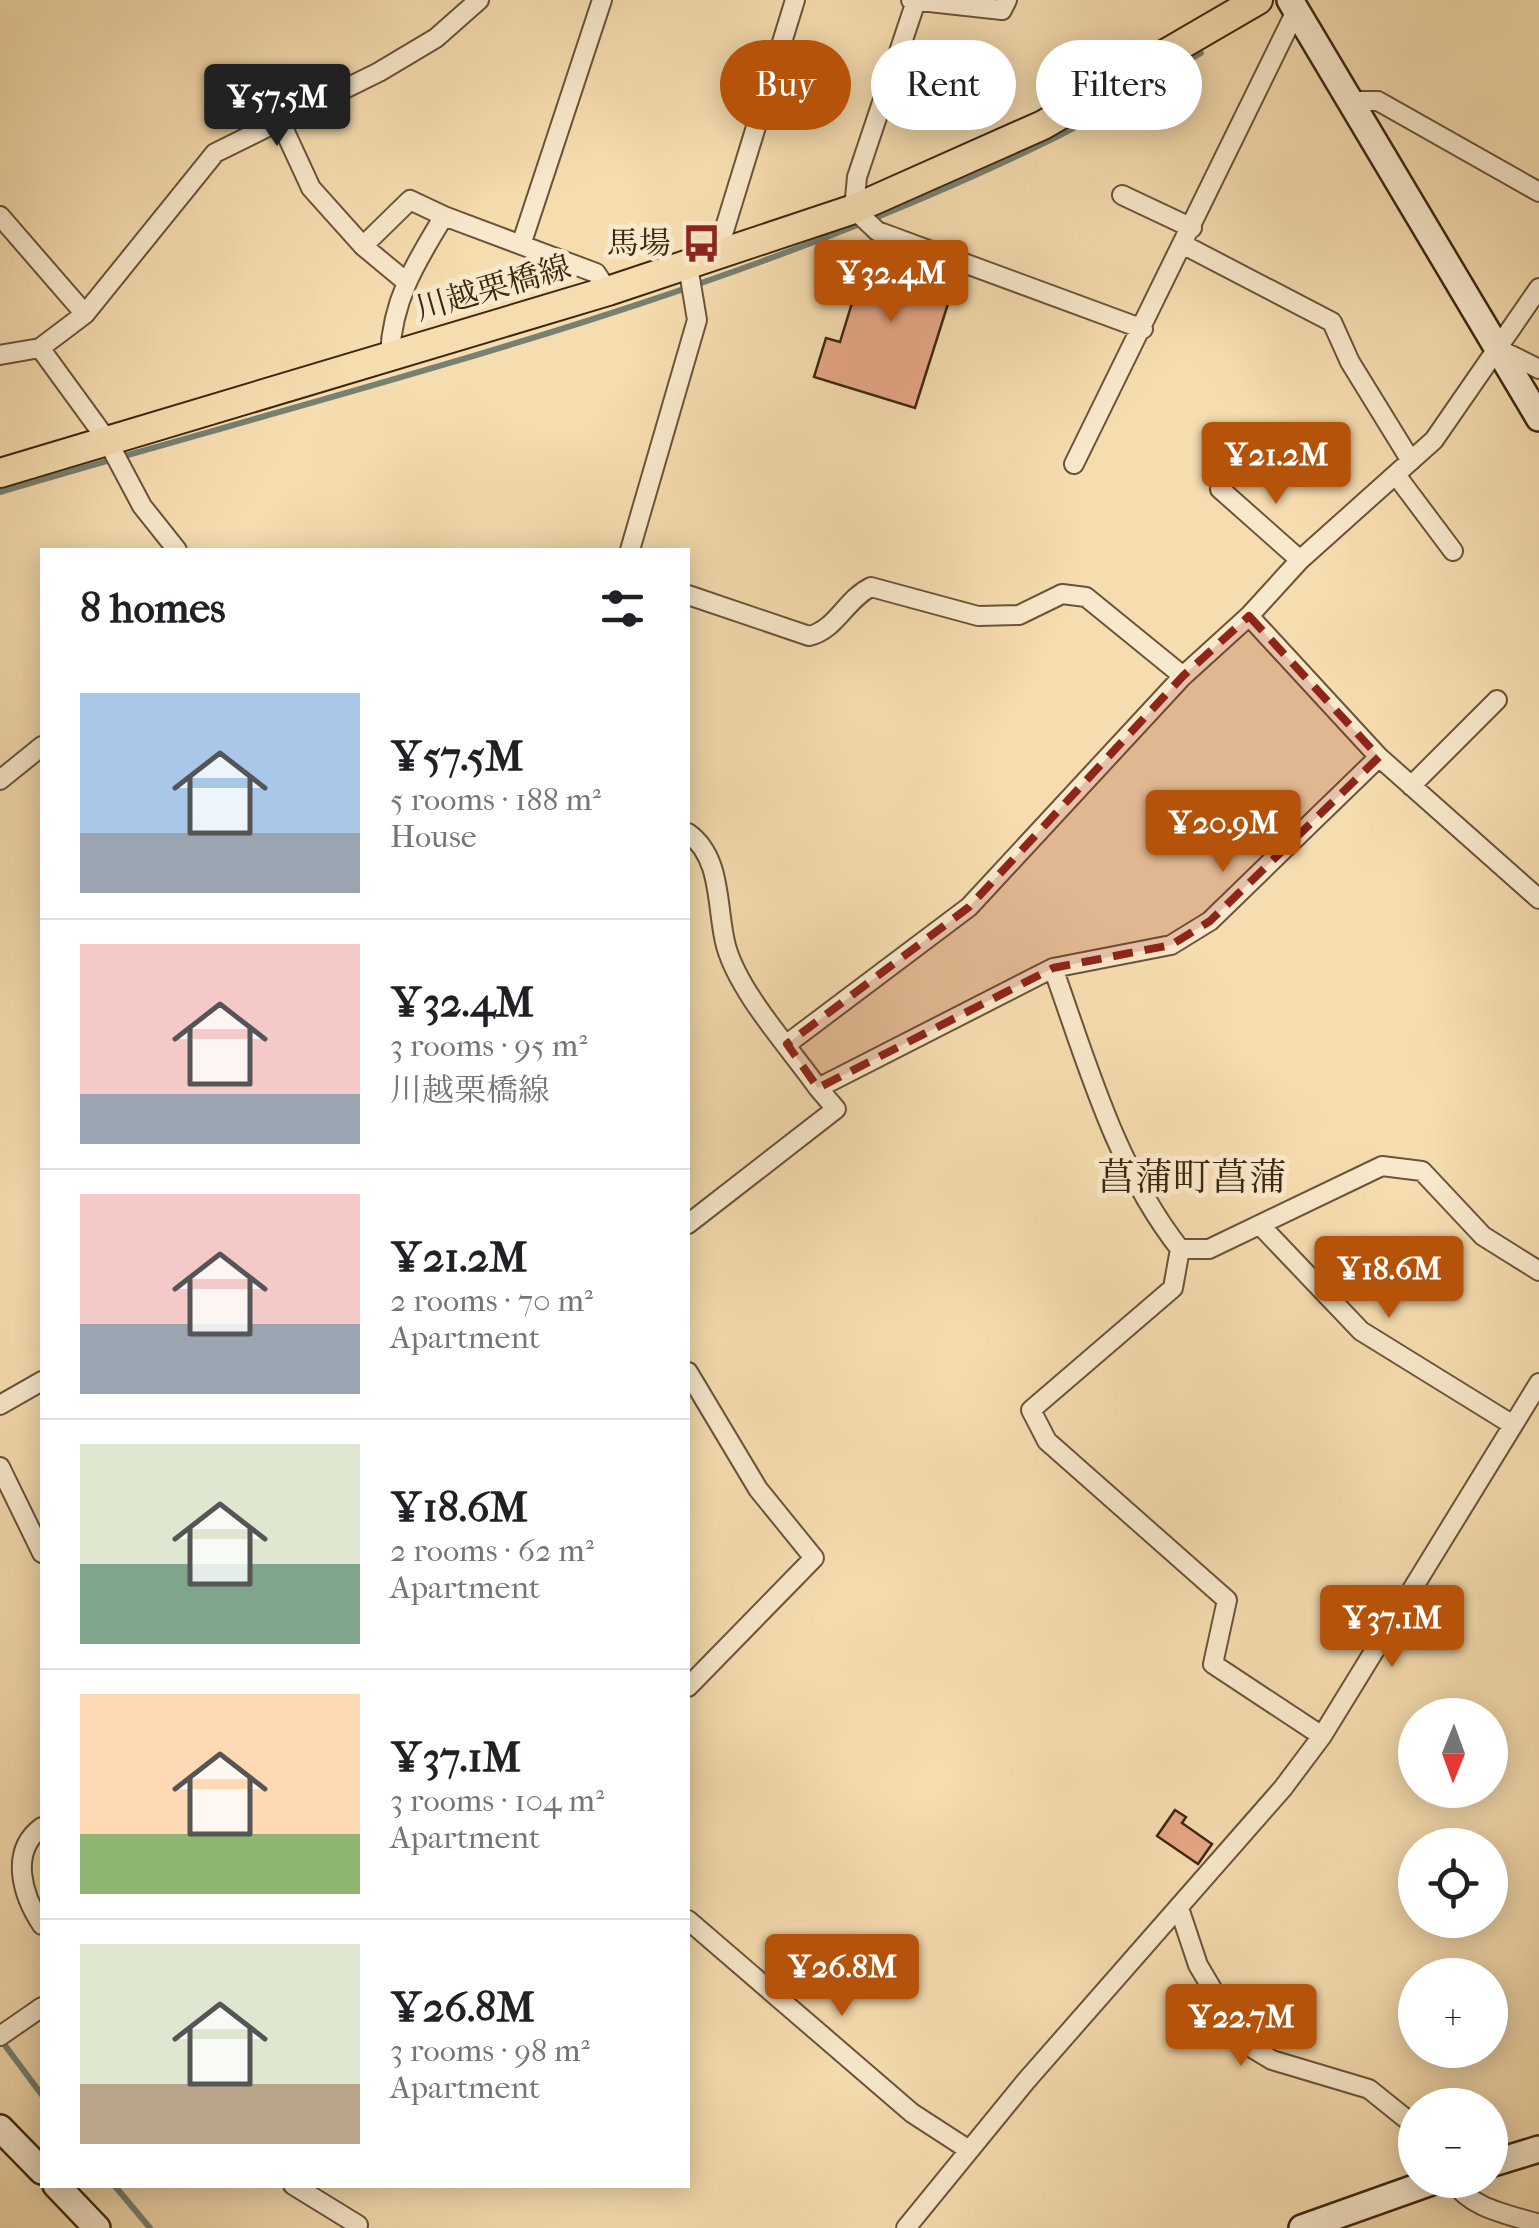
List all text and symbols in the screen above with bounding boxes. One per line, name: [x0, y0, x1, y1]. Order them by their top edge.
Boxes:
chip: Buy: [720, 40, 851, 130]
chip: Rent: [871, 40, 1016, 130]
chip: Filters: [1036, 40, 1202, 130]
pin: ¥57.5M: [196, 64, 358, 149]
text: ¥57.5M: [226, 78, 328, 115]
bus stop icon: 馬場: [680, 222, 722, 264]
place label: 馬場: [607, 225, 671, 262]
pin: ¥32.4M: [810, 240, 972, 325]
street label: 川越栗橋線: [411, 248, 575, 328]
text: ¥32.4M: [836, 254, 946, 291]
pin: ¥21.2M: [1195, 422, 1357, 507]
text: ¥21.2M: [1224, 436, 1328, 473]
icon: filters: [595, 581, 650, 636]
text: 8 homes: [80, 584, 226, 633]
text: ¥57.5M: [390, 732, 523, 781]
icon: home: [160, 733, 280, 853]
text: 5 rooms · 188 m²: [390, 781, 601, 818]
pin: ¥20.9M: [1142, 790, 1304, 875]
text: ¥20.9M: [1168, 804, 1278, 841]
text: House: [390, 818, 477, 855]
text: ¥32.4M: [390, 978, 534, 1027]
icon: home: [160, 984, 280, 1104]
text: 3 rooms · 95 m²: [390, 1027, 587, 1064]
text: 川越栗橋線: [390, 1072, 550, 1109]
district label: 菖蒲町菖蒲: [1097, 1155, 1287, 1200]
text: ¥21.2M: [390, 1233, 527, 1282]
icon: home: [160, 1234, 280, 1354]
pin: ¥18.6M: [1308, 1236, 1470, 1321]
text: ¥18.6M: [1336, 1250, 1442, 1287]
text: 2 rooms · 70 m²: [390, 1282, 593, 1319]
text: Apartment: [390, 1319, 540, 1356]
text: ¥18.6M: [390, 1483, 528, 1532]
icon: home: [160, 1484, 280, 1604]
text: 2 rooms · 62 m²: [390, 1532, 594, 1569]
text: Apartment: [390, 1569, 540, 1606]
pin: ¥37.1M: [1311, 1585, 1473, 1670]
text: ¥37.1M: [1342, 1599, 1442, 1636]
north arrow: [1398, 1698, 1508, 1808]
map controls: [1398, 1698, 1508, 2198]
text: ¥37.1M: [390, 1733, 521, 1782]
icon: home: [160, 1734, 280, 1854]
text: 3 rooms · 104 m²: [390, 1782, 604, 1819]
text: Apartment: [390, 1819, 540, 1856]
button: locate: [1398, 1828, 1508, 1938]
pin: ¥26.8M: [761, 1934, 923, 2019]
text: ¥26.8M: [787, 1948, 897, 1985]
button: +: [1398, 1958, 1508, 2068]
text: ¥26.8M: [390, 1983, 535, 2032]
icon: home: [160, 1984, 280, 2104]
pin: ¥22.7M: [1160, 1984, 1322, 2069]
text: ¥22.7M: [1188, 1998, 1294, 2035]
text: 3 rooms · 98 m²: [390, 2032, 590, 2069]
text: Apartment: [390, 2069, 540, 2106]
button: −: [1398, 2088, 1508, 2198]

